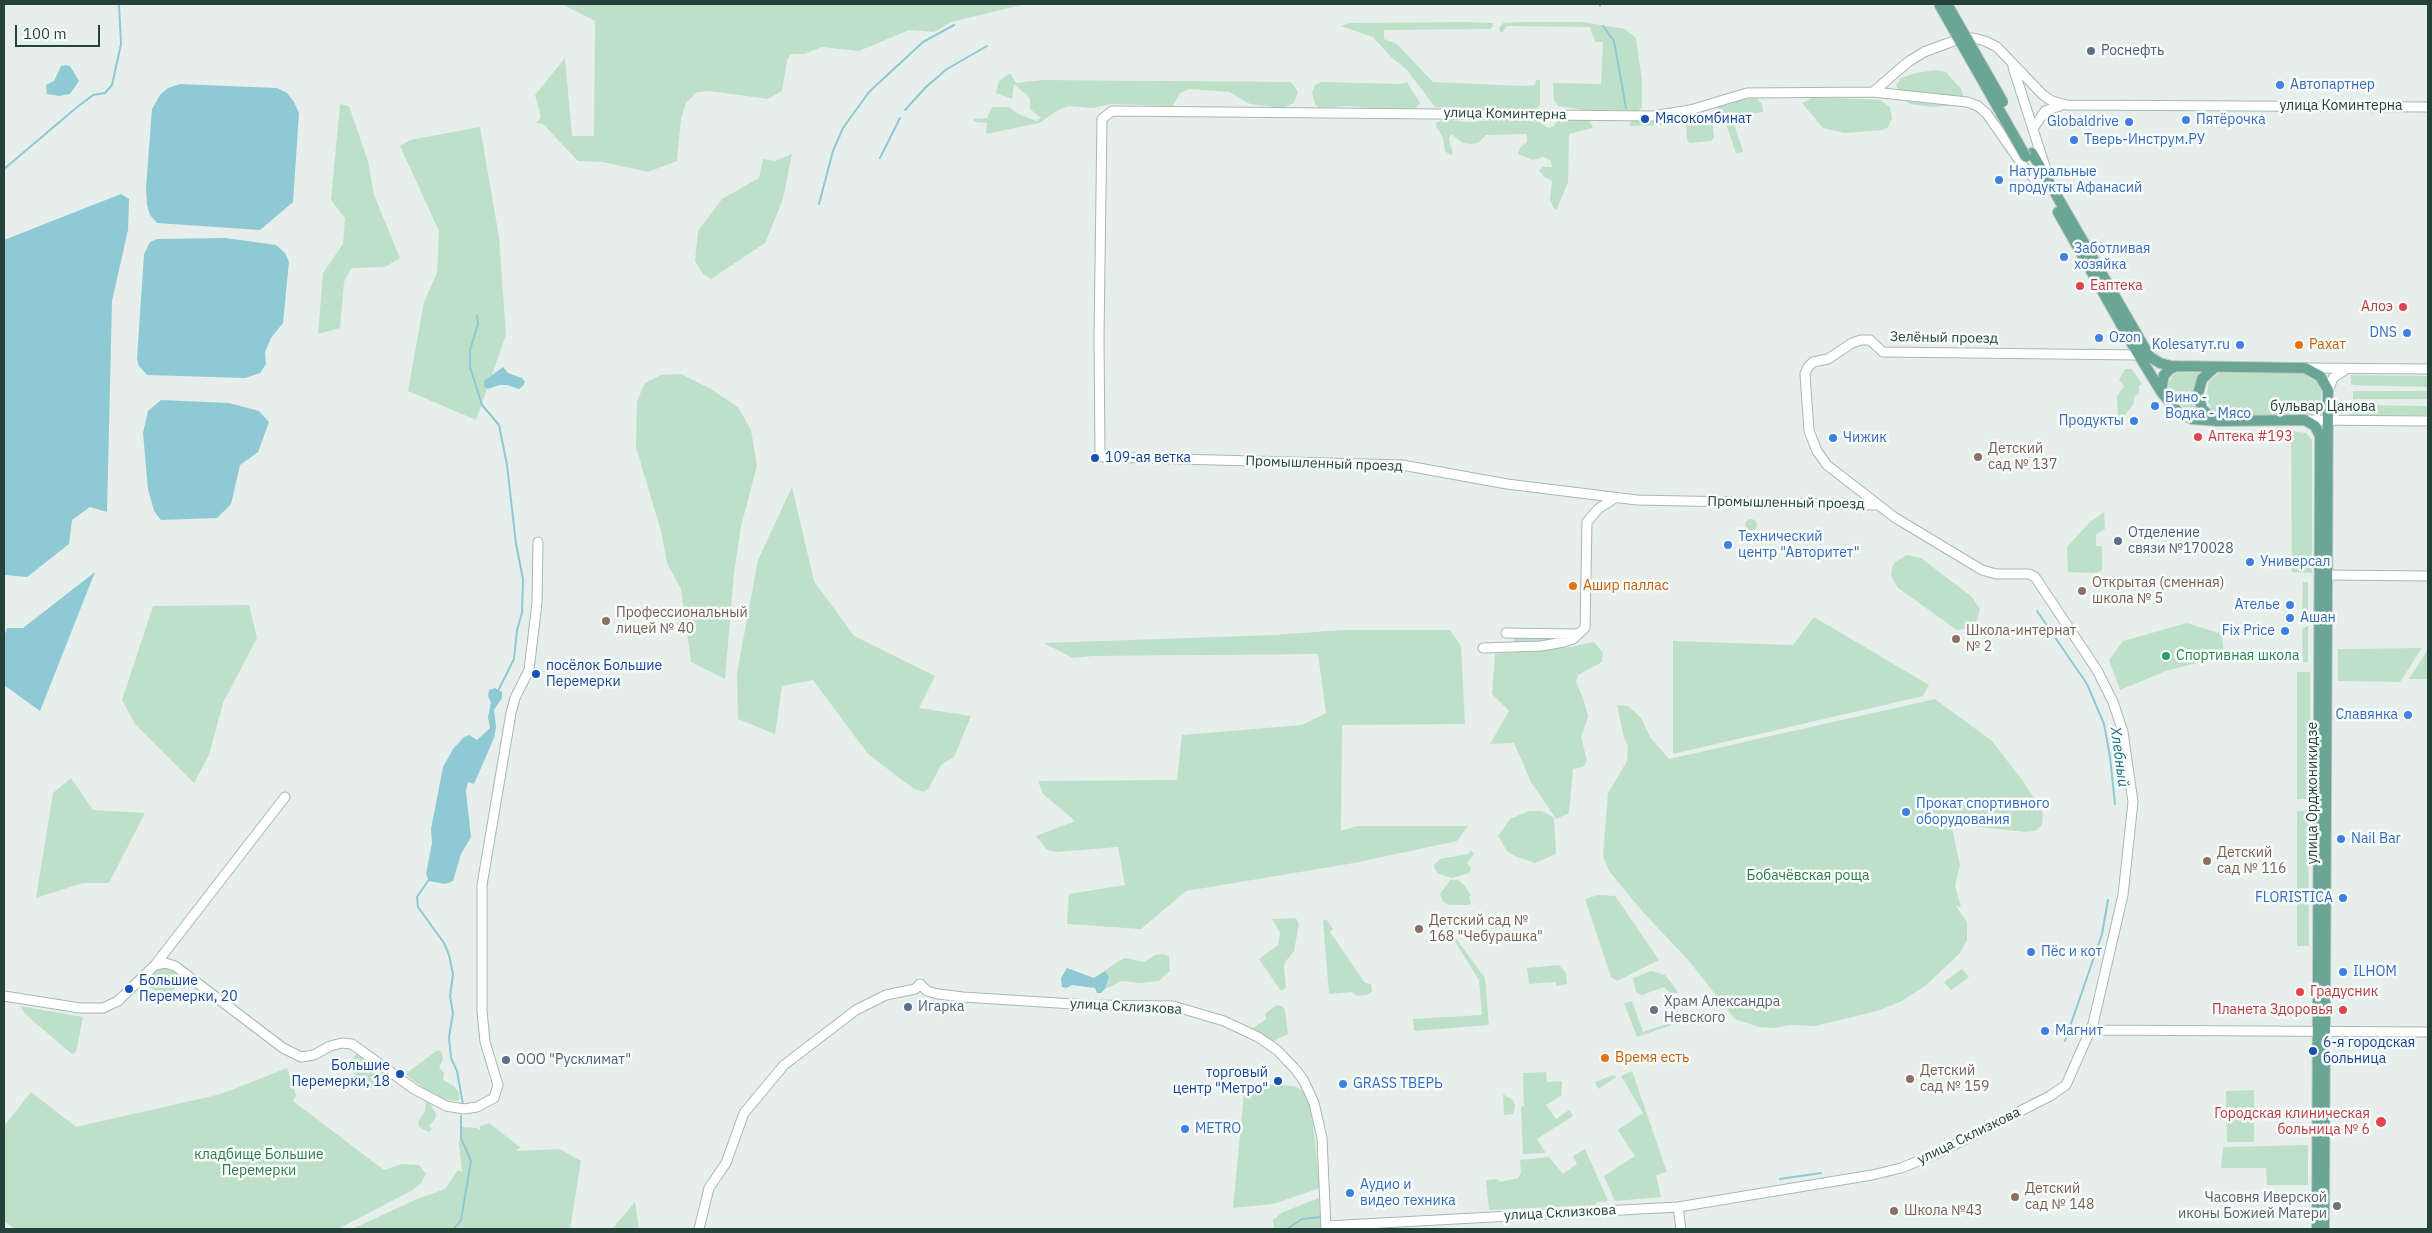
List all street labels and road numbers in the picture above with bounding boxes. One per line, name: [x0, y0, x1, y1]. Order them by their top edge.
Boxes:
street label: улица Коминтерна: [2280, 98, 2402, 114]
street label: улица Коминтерна: [1443, 105, 1567, 123]
street label: Зелёный проезд: [1890, 329, 1998, 347]
street label: бульвар Цанова: [2270, 399, 2376, 415]
street label: Промышленный проезд: [1245, 453, 1403, 475]
street label: Промышленный проезд: [1707, 493, 1865, 513]
street label: улица Орджоникидзе: [2305, 722, 2321, 864]
street label: улица Склизкова: [1070, 996, 1182, 1018]
street label: улица Склизкова: [1915, 1104, 2023, 1168]
street label: улица Склизкова: [1504, 1202, 1616, 1224]

